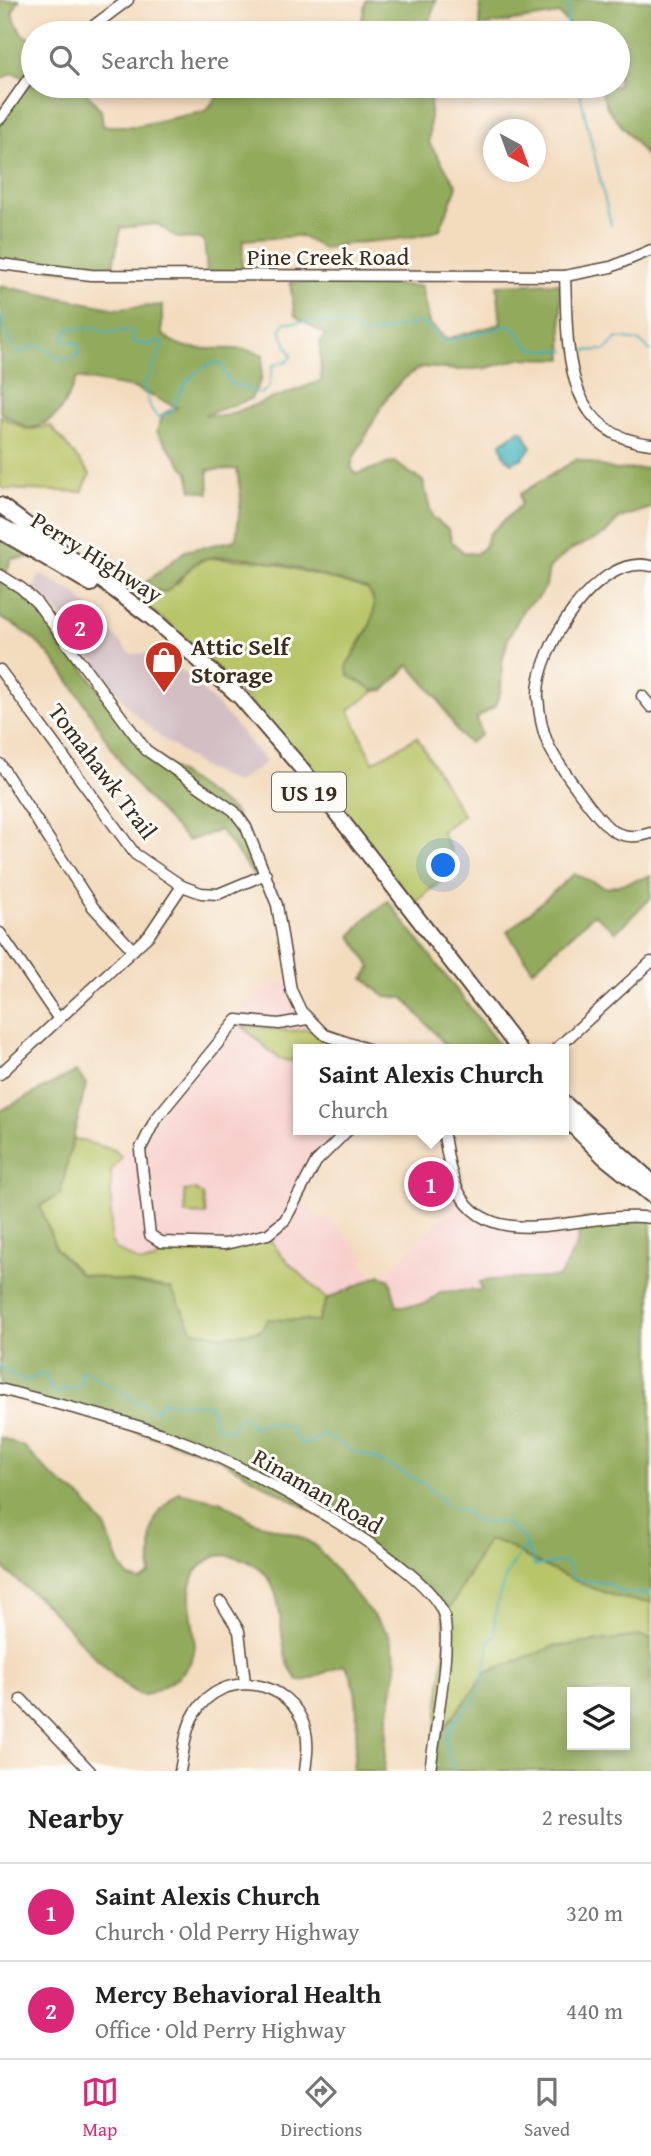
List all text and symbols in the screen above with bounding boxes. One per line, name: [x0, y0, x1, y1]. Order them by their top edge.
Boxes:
search box: [21, 21, 630, 98]
text: Search here: [101, 40, 229, 79]
icon: search: [45, 41, 83, 79]
north arrow: [483, 119, 546, 182]
street label: Pine Creek Road: [247, 239, 409, 274]
street label: Perry Highway: [24, 503, 170, 611]
pin: 2: [57, 601, 103, 653]
place label: Attic Self Storage: [191, 629, 291, 692]
shop icon: Attic Self Storage: [143, 639, 185, 694]
street label: Tomahawk Trail: [40, 696, 166, 847]
road number: US 19: [272, 772, 346, 812]
your location: [426, 848, 460, 882]
popup: [293, 1044, 569, 1135]
text: Saint Alexis Church: [318, 1054, 544, 1093]
text: Church: [318, 1093, 388, 1126]
pin: 1: [408, 1158, 454, 1210]
street label: Rinaman Road: [246, 1440, 390, 1543]
map controls: [567, 1687, 630, 1750]
button: layers: [567, 1687, 630, 1750]
text: Nearby: [28, 1795, 124, 1839]
text: 2 results: [542, 1800, 623, 1833]
text: Saint Alexis Church: [95, 1876, 320, 1915]
text: 1: [45, 1896, 57, 1929]
text: 320 m: [566, 1896, 623, 1929]
text: Church · Old Perry Highway: [95, 1915, 360, 1948]
text: Mercy Behavioral Health: [95, 1974, 381, 2013]
text: 2: [45, 1994, 57, 2027]
text: 440 m: [566, 1994, 623, 2027]
text: Office · Old Perry Highway: [95, 2013, 346, 2046]
tab: Map: [81, 2073, 119, 2143]
tab: Directions: [281, 2073, 362, 2143]
tab: Saved: [524, 2073, 570, 2143]

